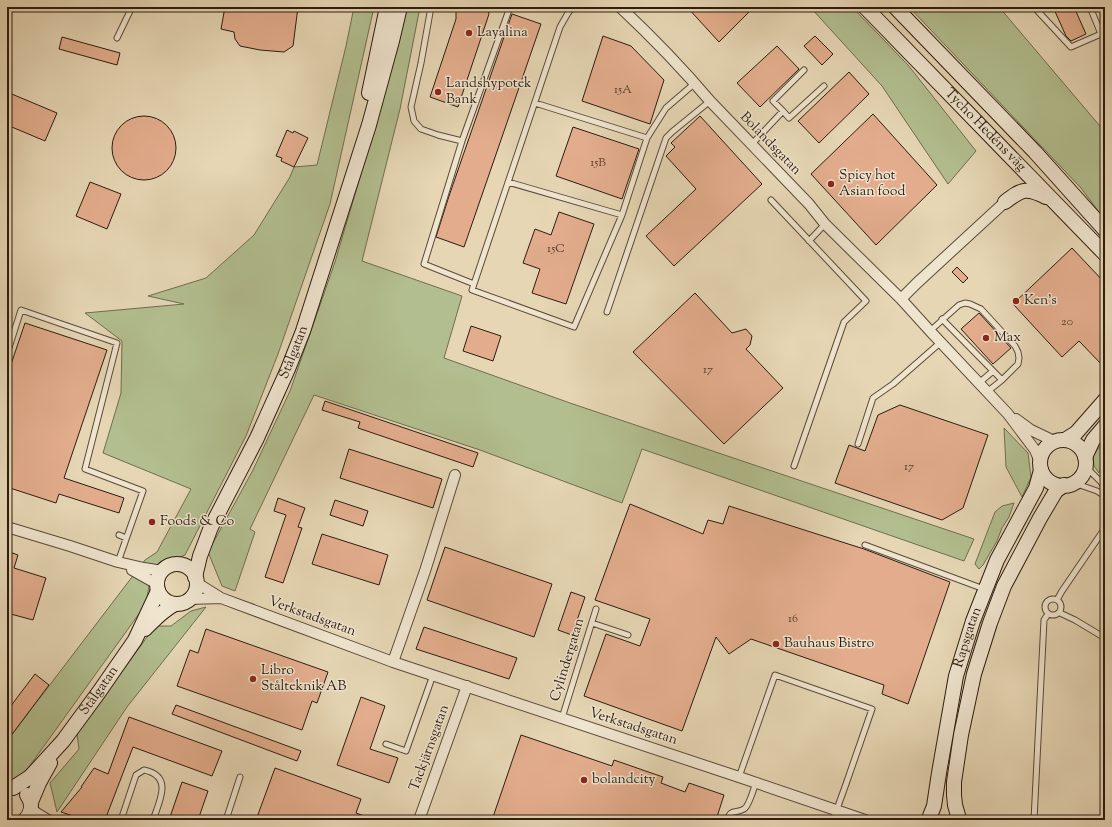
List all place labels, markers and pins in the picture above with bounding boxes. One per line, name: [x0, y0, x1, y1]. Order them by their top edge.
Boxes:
place label: Layalina: [477, 23, 528, 43]
marker: Layalina: [464, 28, 474, 38]
place label: Landshypotek Bank: [446, 74, 532, 110]
marker: Landshypotek Bank: [433, 87, 443, 97]
place label: Spicy hot Asian food: [839, 166, 905, 202]
marker: Spicy hot Asian food: [826, 179, 836, 189]
place label: Ken's: [1024, 291, 1057, 311]
marker: Ken's: [1011, 296, 1021, 306]
place label: Max: [994, 328, 1021, 348]
marker: Max: [981, 333, 991, 343]
place label: Foods & Co: [160, 512, 234, 532]
marker: Foods & Co: [147, 517, 157, 527]
place label: Bauhaus Bistro: [784, 634, 875, 654]
marker: Bauhaus Bistro: [771, 639, 781, 649]
place label: Libro Stålteknik AB: [261, 661, 346, 697]
marker: Libro Stålteknik AB: [248, 674, 258, 684]
place label: bolandcity: [592, 770, 656, 790]
marker: bolandcity: [579, 775, 589, 785]

